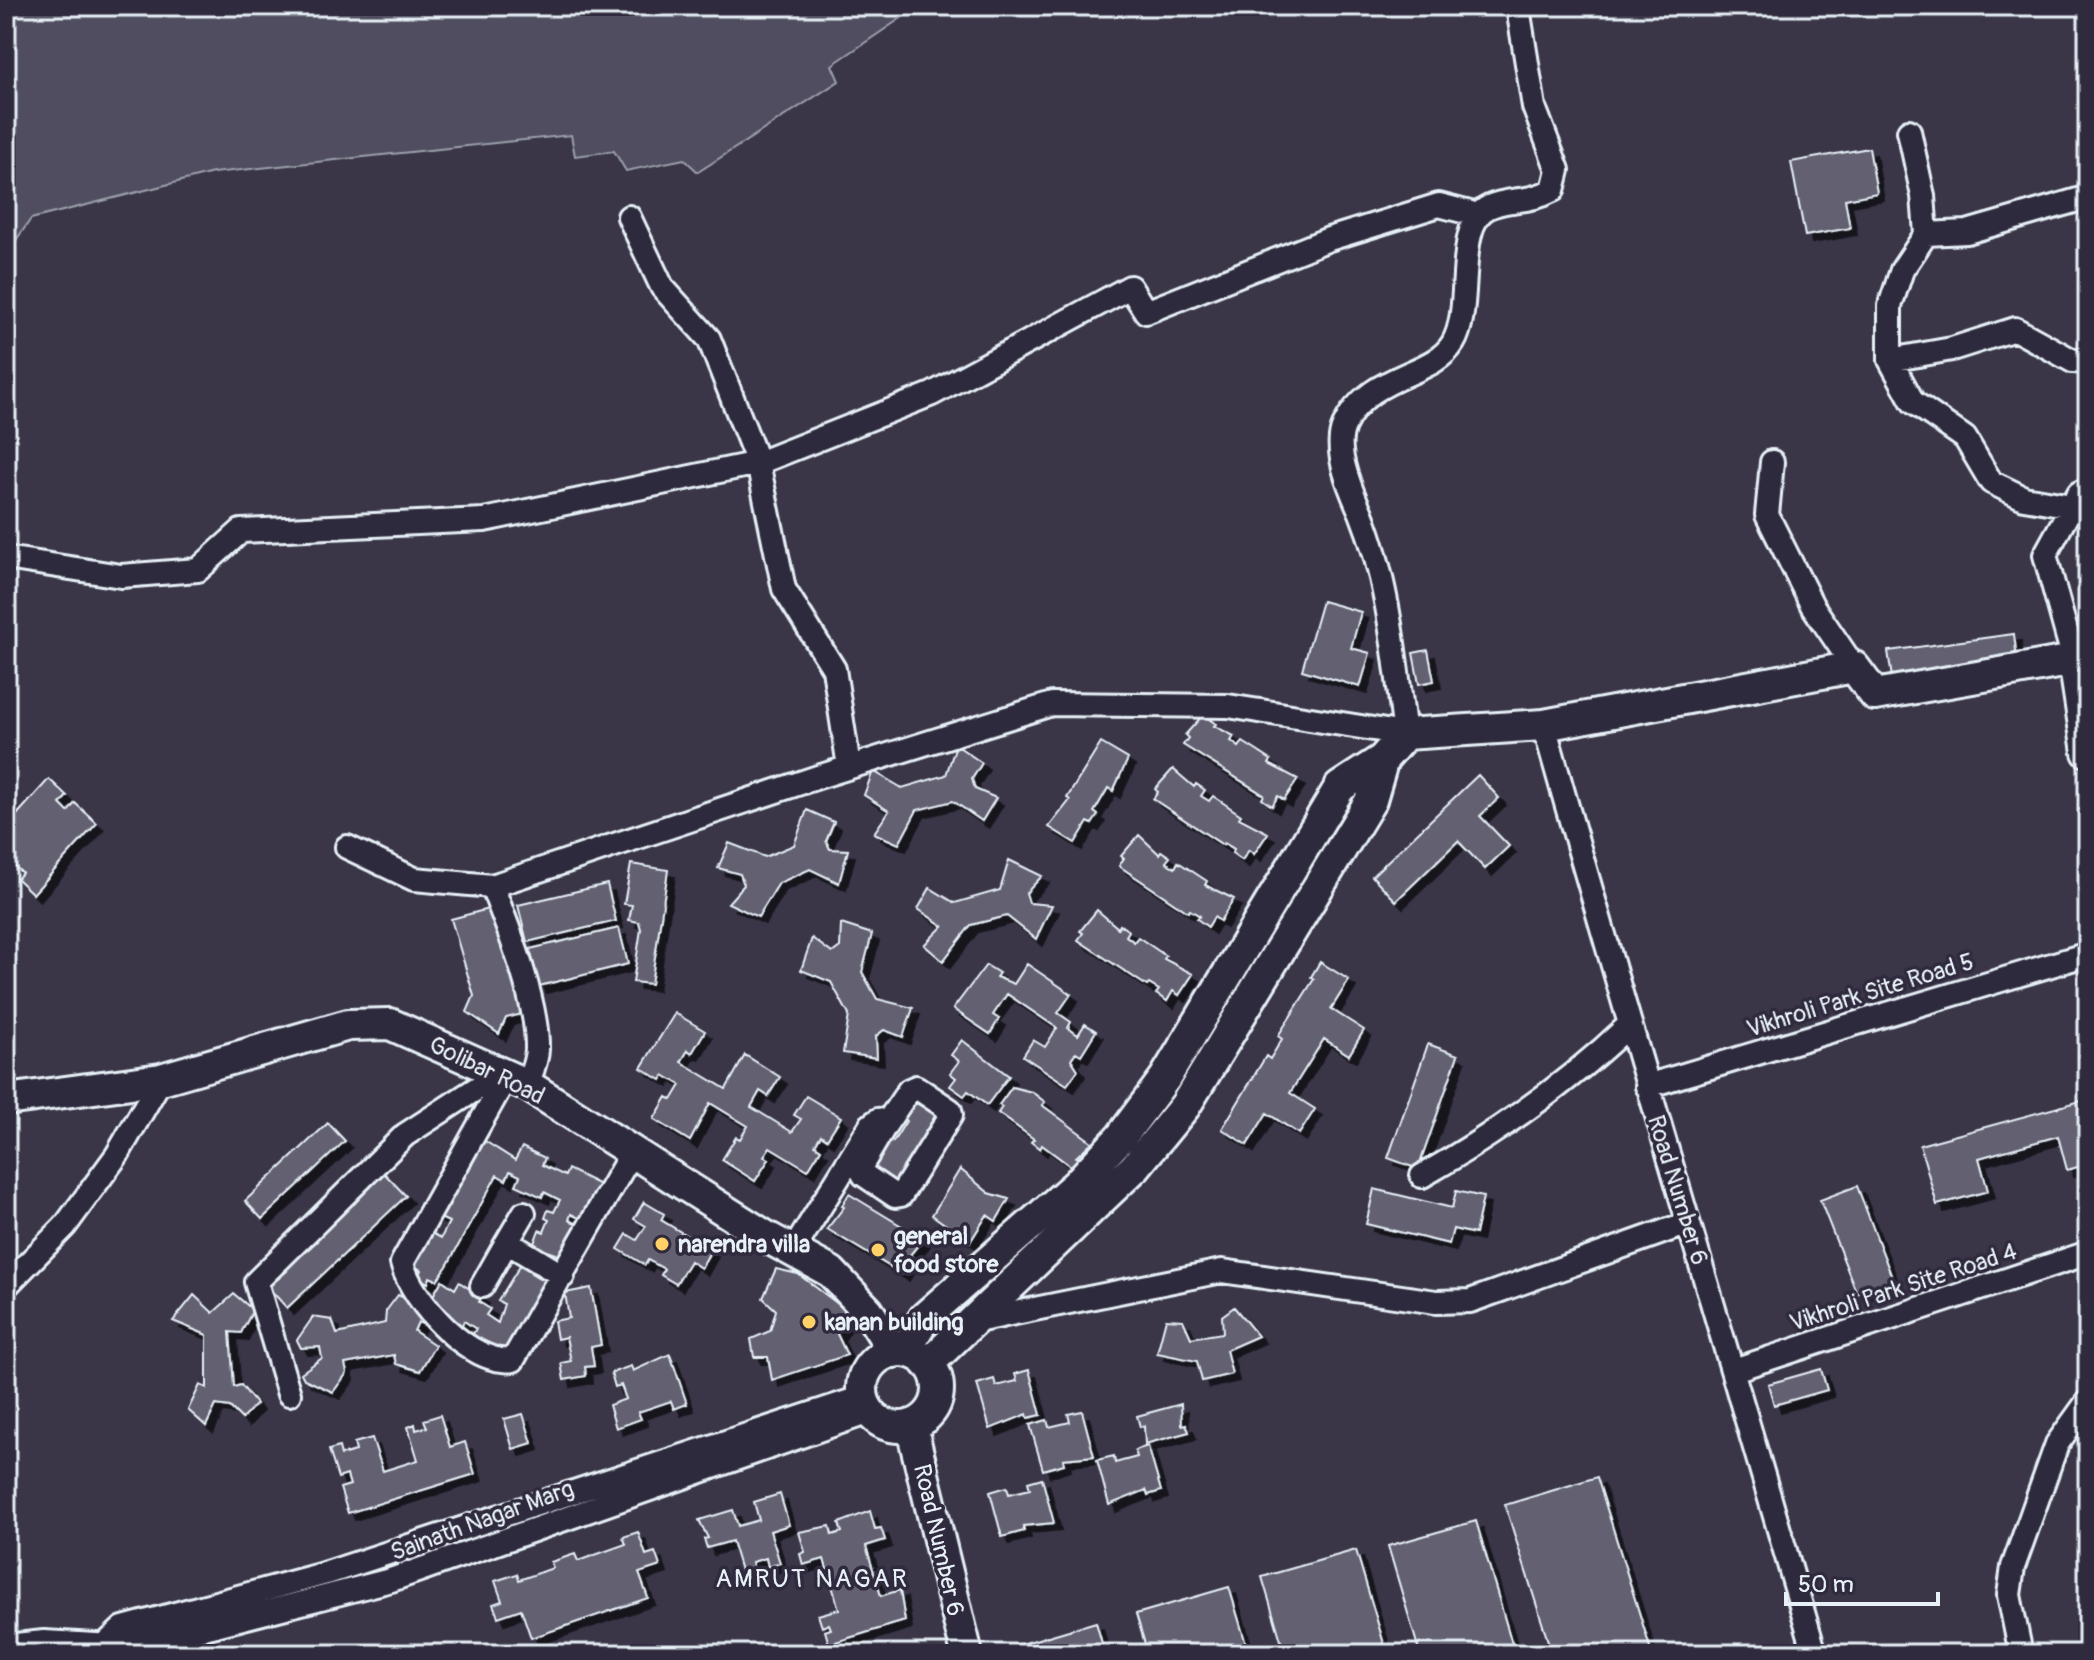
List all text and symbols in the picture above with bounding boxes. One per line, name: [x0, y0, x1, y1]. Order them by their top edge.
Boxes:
street label: Vikhroli Park Site Road 5: [1743, 947, 1977, 1044]
street label: Golibar Road: [424, 1030, 549, 1111]
street label: Road Number 6: [1641, 1112, 1714, 1269]
place label: general food store: [894, 1222, 999, 1279]
place label: narendra villa: [678, 1230, 810, 1259]
marker: narendra villa: [653, 1235, 671, 1253]
street label: Vikhroli Park Site Road 4: [1786, 1237, 2020, 1338]
marker: general food store: [869, 1241, 887, 1259]
place label: kanan building: [824, 1308, 964, 1337]
marker: kanan building: [800, 1313, 818, 1331]
street label: Road Number 6: [907, 1461, 970, 1619]
street label: Sainath Nagar Marg: [387, 1474, 578, 1567]
scale bar: [1786, 1556, 1938, 1606]
district label: AMRUT NAGAR: [715, 1563, 909, 1595]
text: 50 m: [1798, 1570, 1854, 1599]

